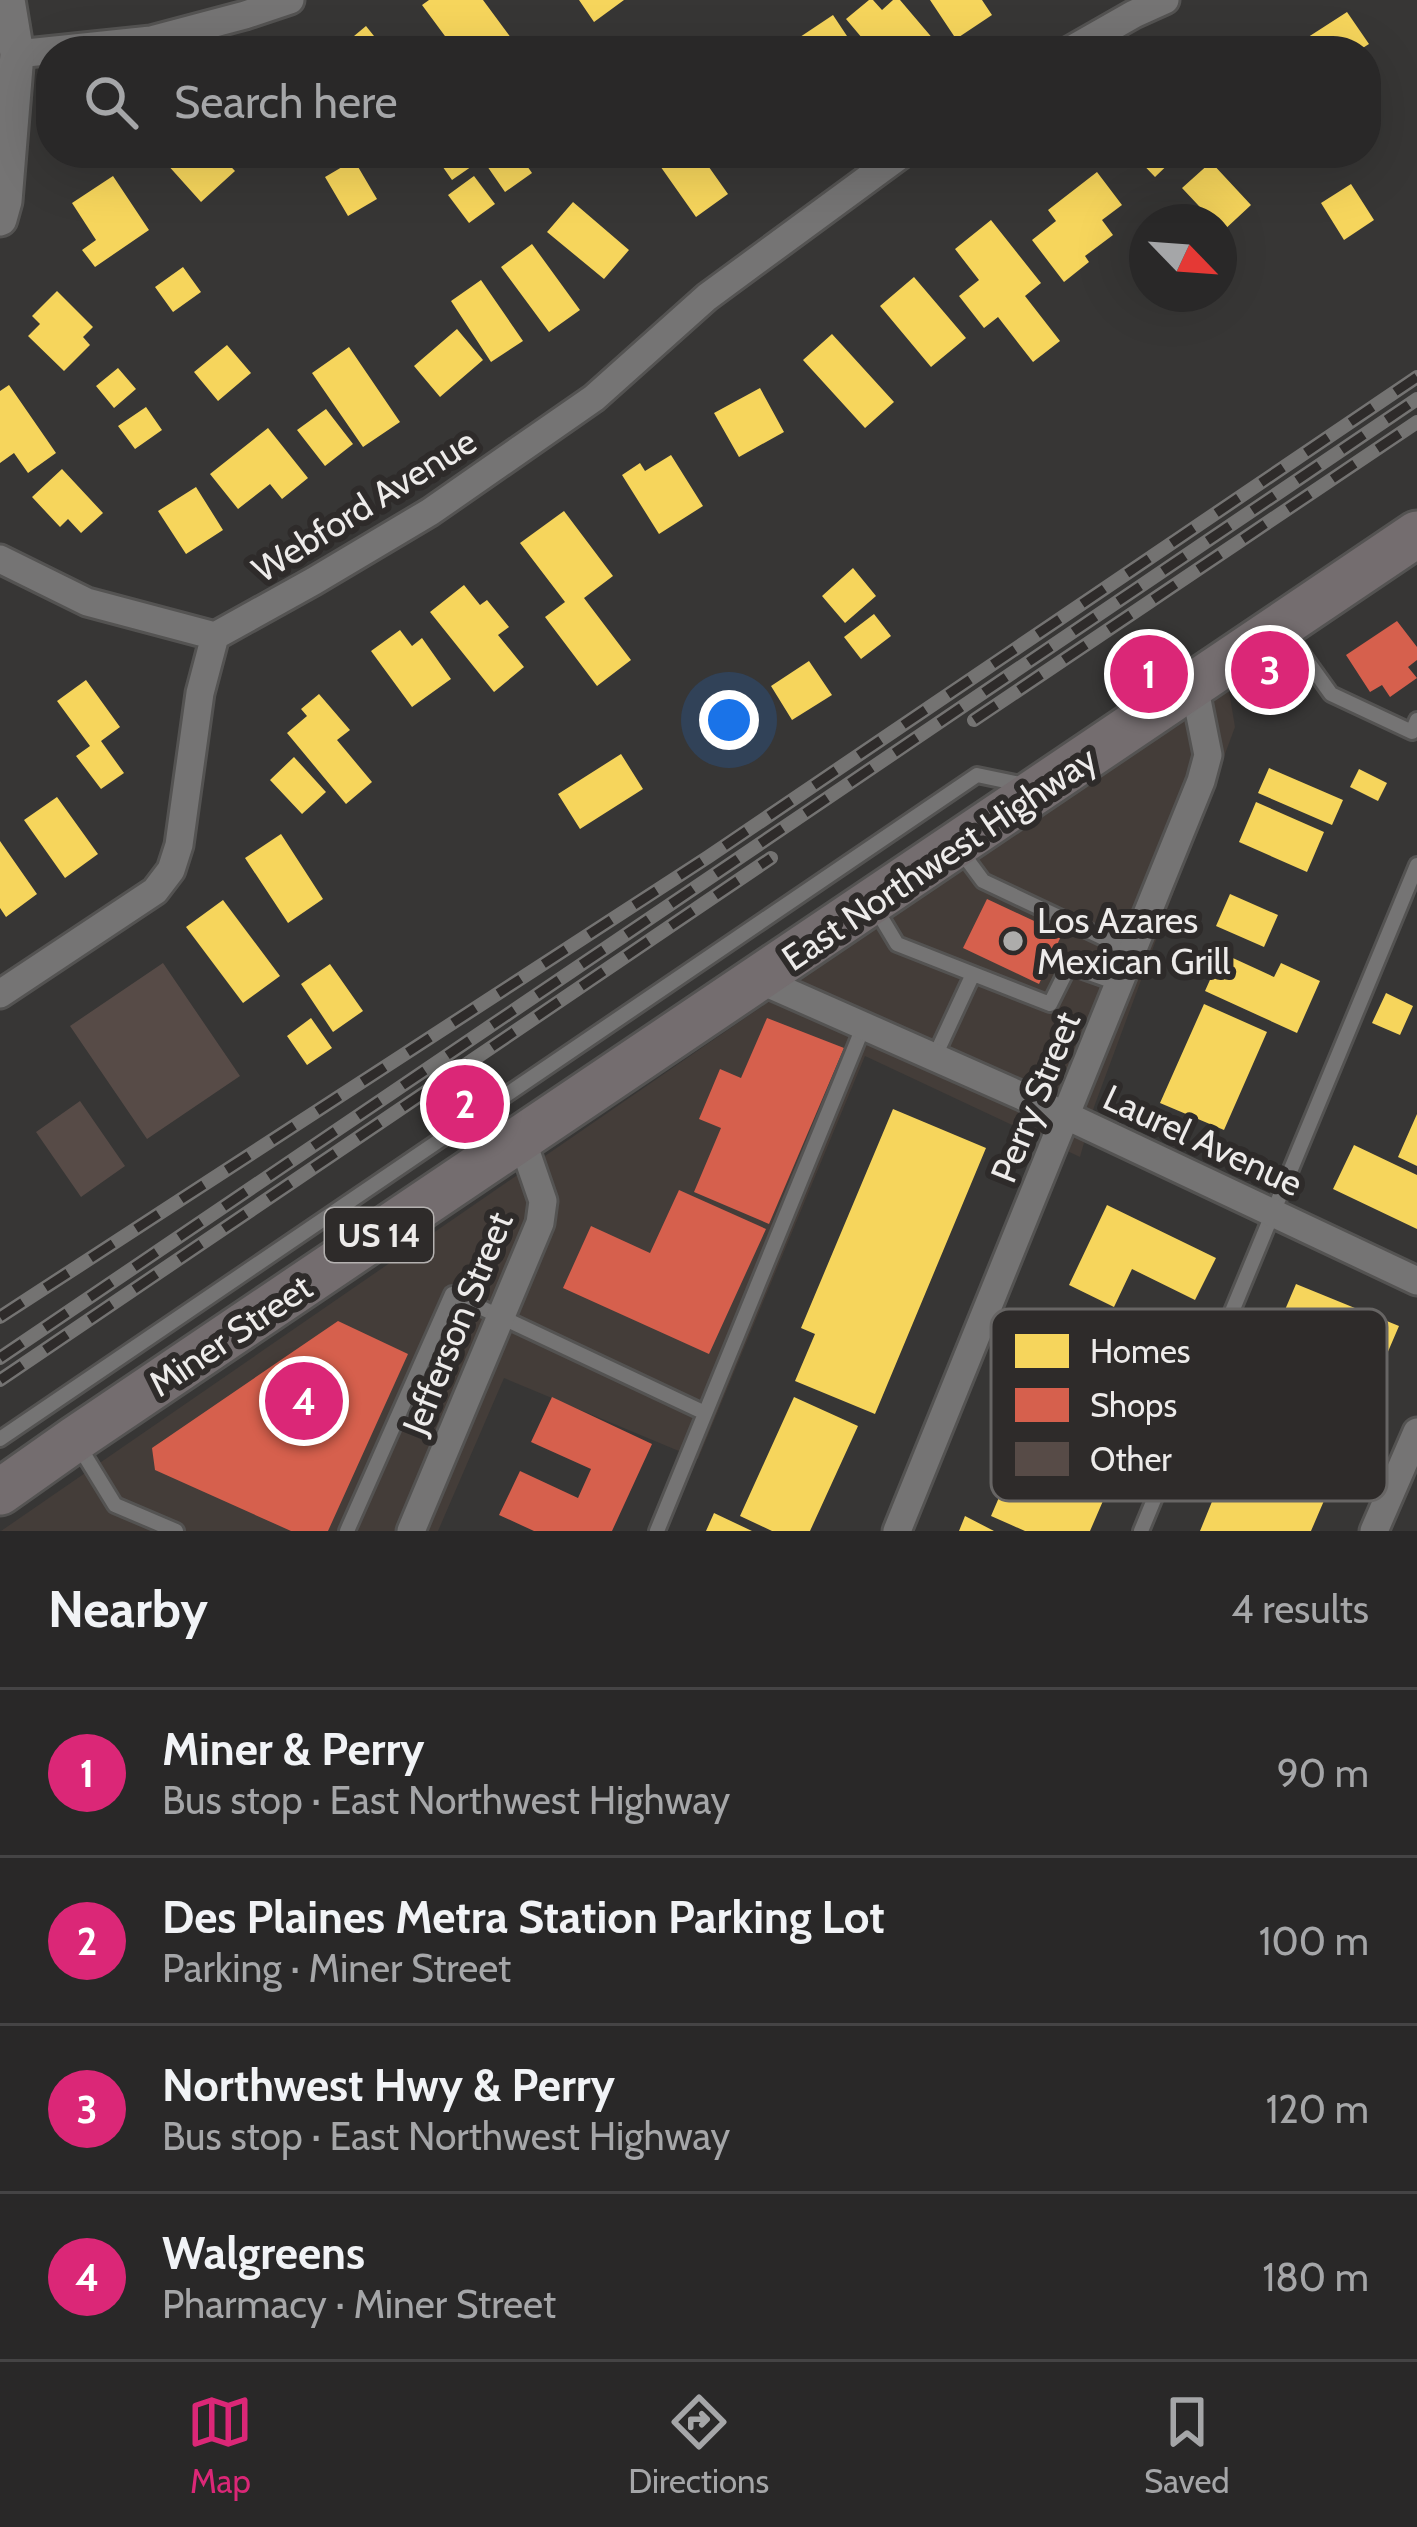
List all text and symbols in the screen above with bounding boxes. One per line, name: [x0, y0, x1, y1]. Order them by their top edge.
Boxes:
search box: [36, 36, 1381, 168]
icon: search: [78, 69, 144, 135]
text: Search here: [174, 75, 398, 129]
north arrow: [1129, 204, 1237, 312]
street label: Webford Avenue: [244, 419, 484, 591]
pin: 3: [1231, 625, 1309, 715]
pin: 1: [1110, 629, 1188, 719]
your location: [699, 690, 759, 750]
street label: East Northwest Highway: [773, 736, 1105, 980]
place label: Los Azares Mexican Grill: [1037, 898, 1231, 983]
marker: Los Azares Mexican Grill: [1000, 928, 1026, 954]
street label: Perry Street: [981, 1005, 1089, 1189]
pin: 2: [426, 1059, 504, 1149]
street label: Laurel Avenue: [1097, 1075, 1309, 1205]
street label: Jefferson Street: [392, 1205, 522, 1442]
road number: US 14: [325, 1208, 433, 1262]
street label: Miner Street: [140, 1264, 320, 1406]
legend: [991, 1309, 1387, 1501]
text: Homes: [1090, 1331, 1191, 1371]
pin: 4: [265, 1356, 343, 1446]
text: Shops: [1090, 1385, 1177, 1425]
text: Other: [1090, 1439, 1172, 1479]
text: Nearby: [48, 1578, 208, 1640]
text: 4 results: [1231, 1585, 1369, 1633]
text: Miner & Perry: [162, 1722, 425, 1776]
text: 1: [80, 1749, 94, 1797]
text: 90 m: [1277, 1749, 1369, 1797]
text: Bus stop · East Northwest Highway: [162, 1776, 730, 1824]
text: Des Plaines Metra Station Parking Lot: [162, 1890, 885, 1944]
text: 2: [77, 1917, 97, 1965]
text: 100 m: [1259, 1917, 1369, 1965]
text: Parking · Miner Street: [162, 1944, 511, 1992]
text: Northwest Hwy & Perry: [162, 2058, 615, 2112]
text: 3: [76, 2085, 98, 2133]
text: 120 m: [1266, 2085, 1369, 2133]
text: Bus stop · East Northwest Highway: [162, 2112, 730, 2160]
text: Walgreens: [162, 2226, 365, 2280]
text: 4: [75, 2253, 99, 2301]
text: 180 m: [1262, 2253, 1369, 2301]
text: Pharmacy · Miner Street: [162, 2280, 556, 2328]
tab: Map: [187, 2389, 253, 2501]
tab: Directions: [628, 2389, 769, 2501]
tab: Saved: [1144, 2389, 1230, 2501]

